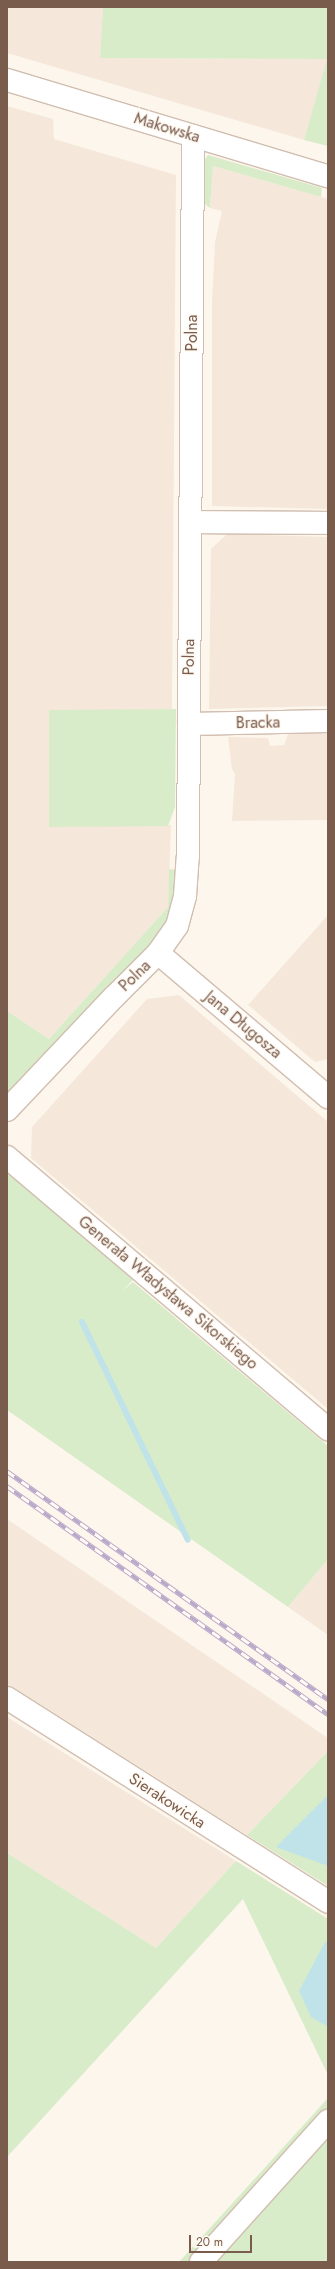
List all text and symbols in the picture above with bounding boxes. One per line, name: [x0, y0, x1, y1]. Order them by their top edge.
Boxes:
street label: Makowska: [132, 109, 202, 147]
street label: Polna: [182, 315, 202, 351]
street label: Polna: [179, 638, 199, 676]
street label: Bracka: [236, 713, 280, 733]
street label: Polna: [115, 956, 155, 996]
street label: Jana Długosza: [201, 987, 285, 1063]
street label: Generała Władysława Sikorskiego: [74, 1212, 262, 1374]
street label: Sierakowicka: [125, 1769, 209, 1833]
scale bar: [191, 2227, 254, 2253]
text: 20 m: [196, 2233, 223, 2251]

